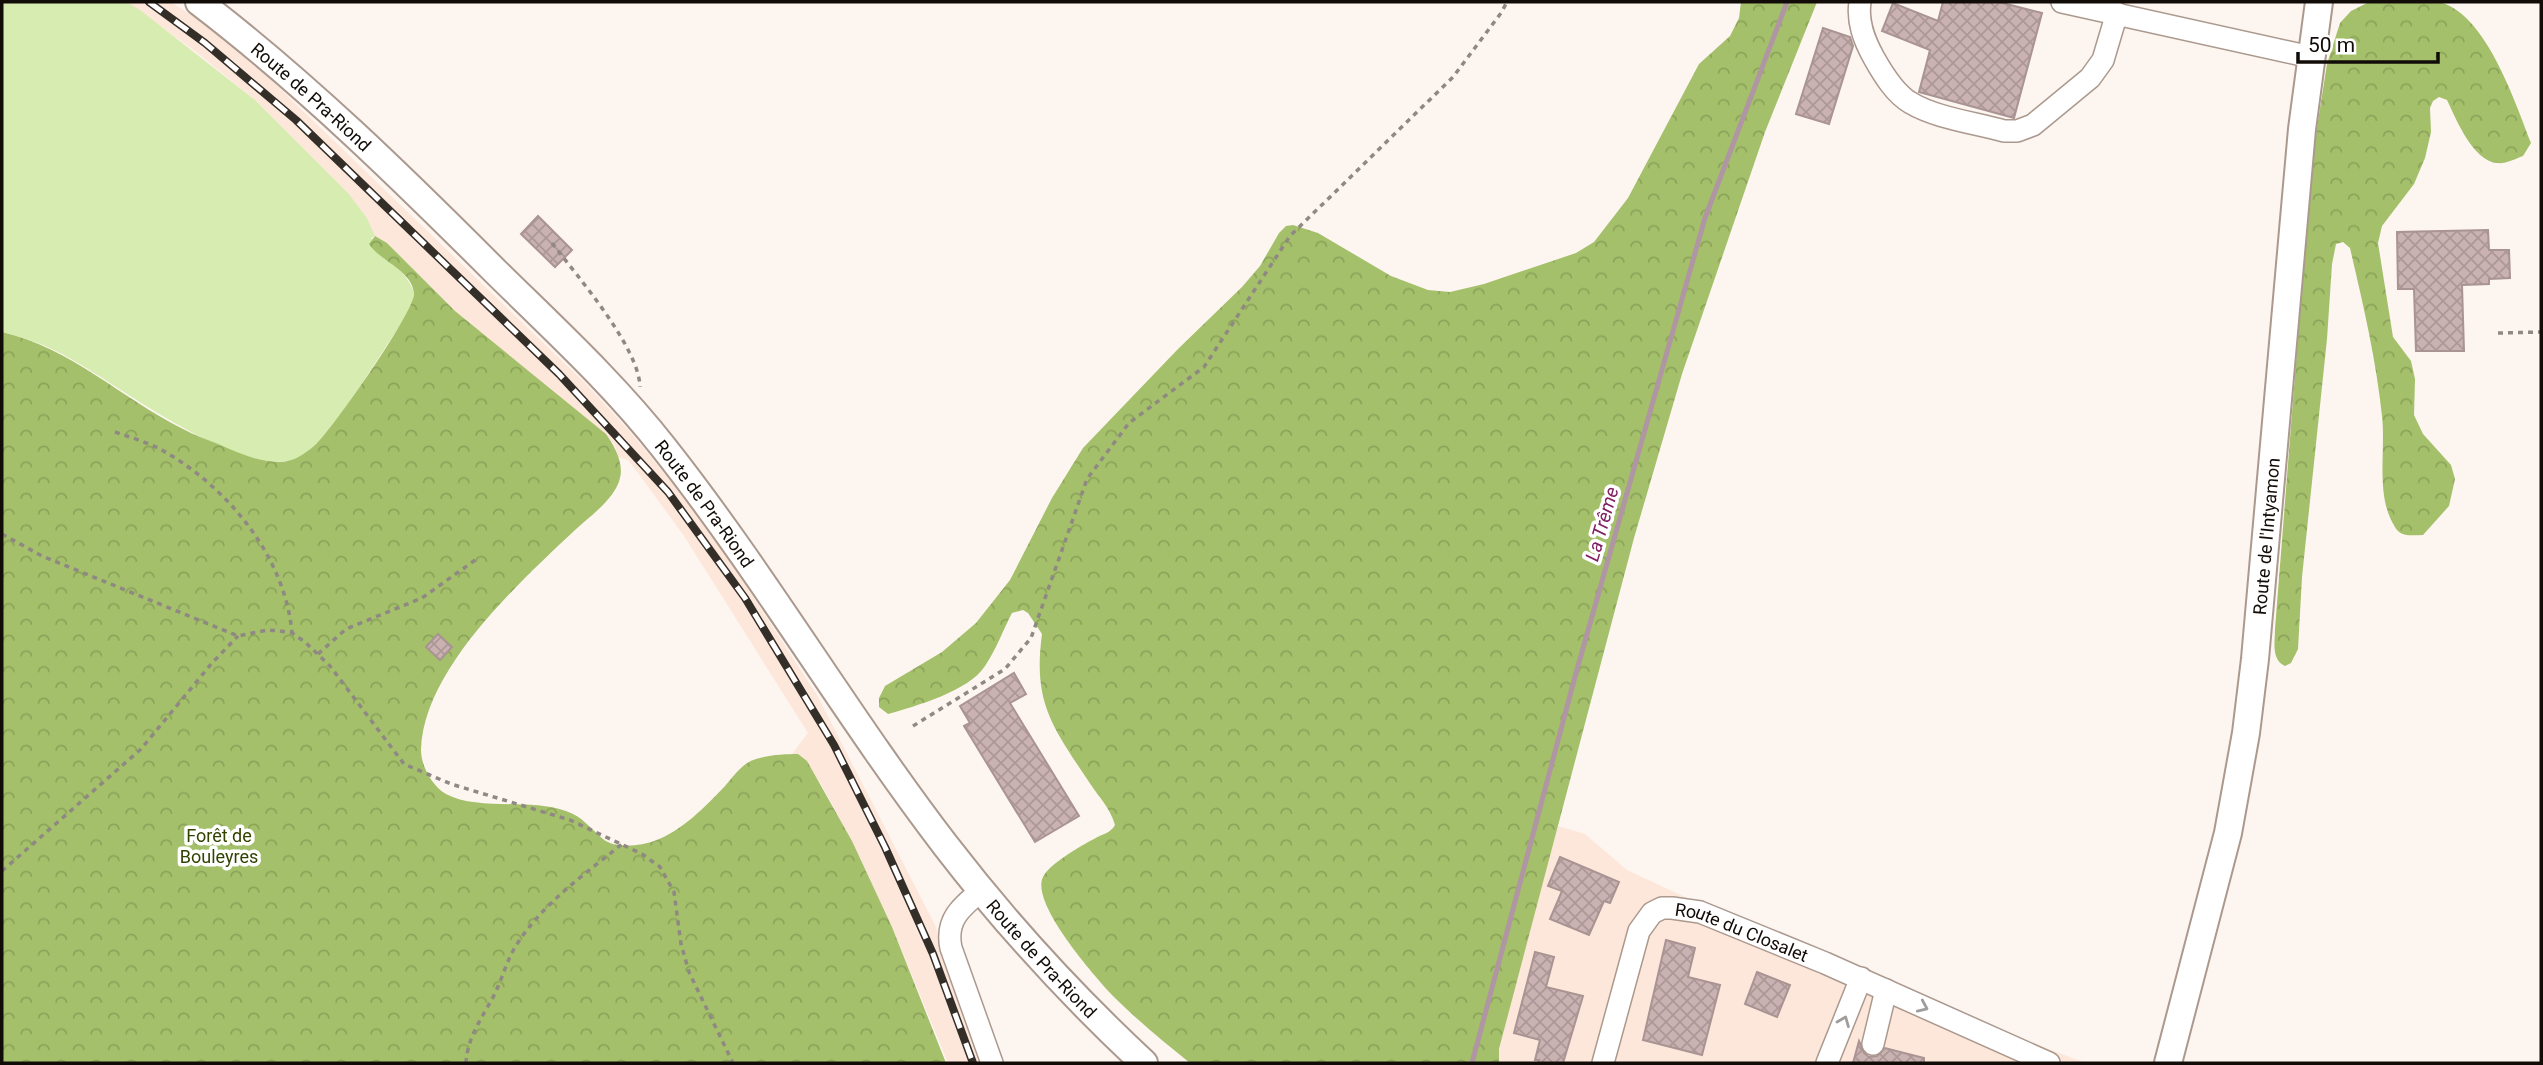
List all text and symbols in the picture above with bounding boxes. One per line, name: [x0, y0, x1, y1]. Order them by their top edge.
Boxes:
scale bar: [2298, 21, 2438, 65]
text: 50 m: [2308, 33, 2355, 57]
street label: Route de Pra-Riond: [247, 38, 376, 155]
street label: Route de Pra-Riond: [651, 435, 759, 571]
street label: Route de l'Intyamon: [2248, 457, 2283, 616]
water label: La Trême: [1580, 484, 1624, 564]
park label: Forêt de Bouleyres: [180, 825, 258, 867]
street label: Route de Pra-Riond: [983, 895, 1101, 1022]
street label: Route du Closalet: [1674, 898, 1812, 966]
one-way arrow: [1916, 999, 1929, 1013]
one-way arrow: [1836, 1015, 1850, 1027]

